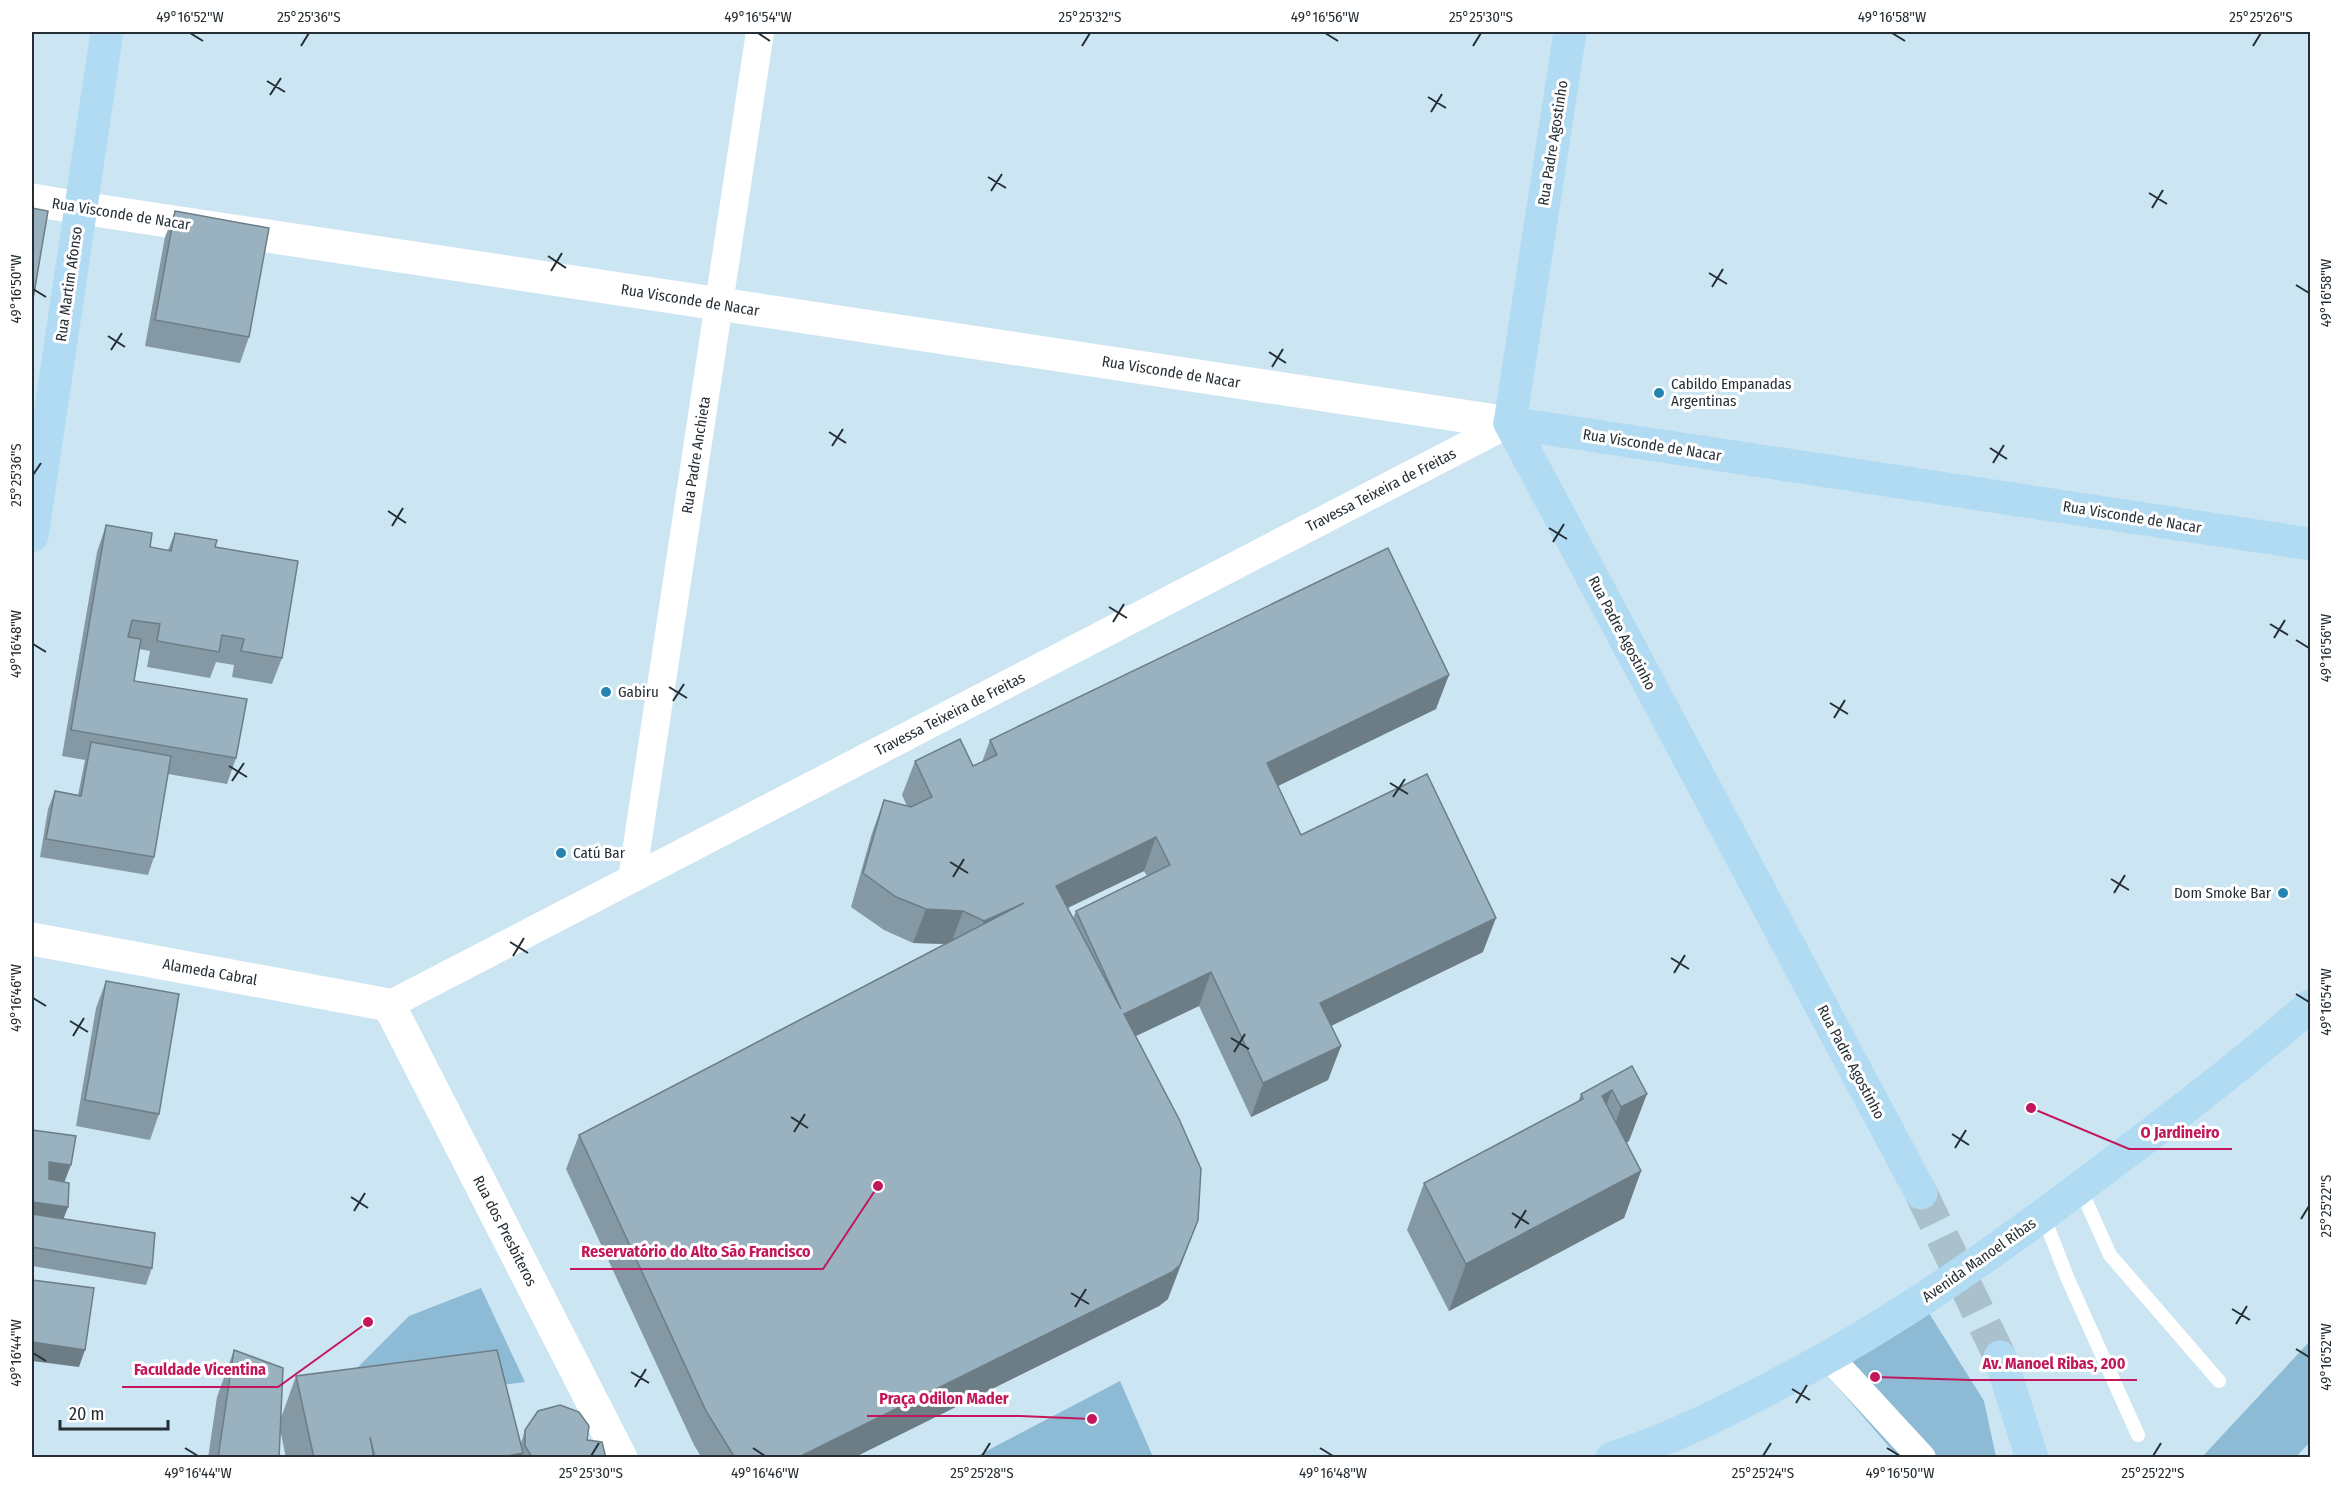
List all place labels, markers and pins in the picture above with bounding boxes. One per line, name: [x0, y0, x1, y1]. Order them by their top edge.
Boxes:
place label: Cabildo Empanadas Argentinas: [1671, 375, 1791, 410]
marker: Cabildo Empanadas Argentinas: [1652, 386, 1666, 400]
place label: Gabiru: [618, 683, 659, 701]
marker: Gabiru: [599, 685, 613, 699]
place label: Catú Bar: [573, 844, 626, 862]
marker: Catú Bar: [554, 846, 568, 860]
place label: Dom Smoke Bar: [2174, 884, 2272, 902]
marker: Dom Smoke Bar: [2276, 886, 2290, 900]
callout: O Jardineiro: [2129, 1115, 2232, 1149]
callout: Reservatório do Alto São Francisco: [570, 1235, 823, 1269]
callout: Av. Manoel Ribas, 200: [1970, 1346, 2137, 1380]
callout: Faculdade Vicentina: [122, 1353, 278, 1387]
callout: Praça Odilon Mader: [867, 1382, 1020, 1416]

